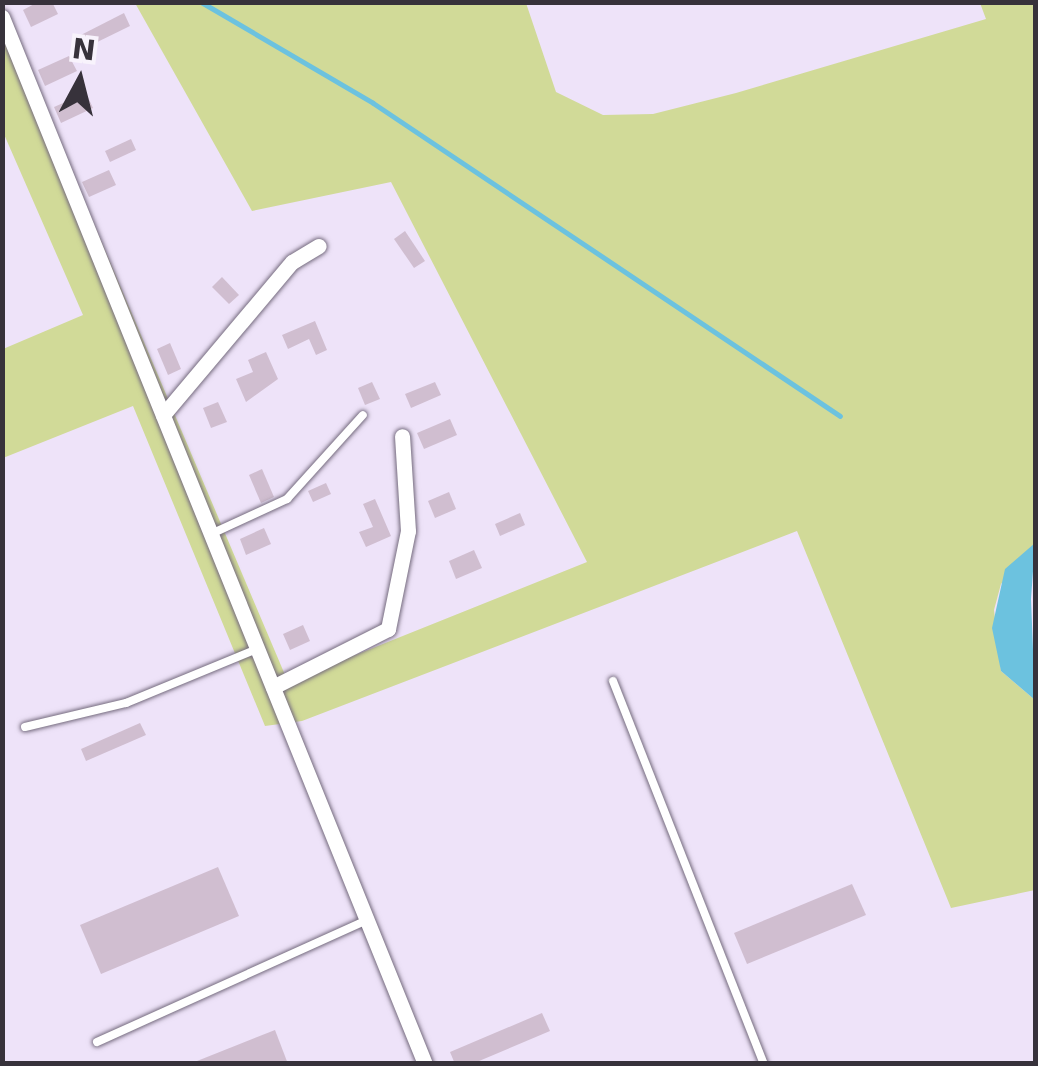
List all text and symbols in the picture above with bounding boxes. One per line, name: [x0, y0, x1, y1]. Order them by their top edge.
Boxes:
north arrow: [30, 30, 130, 130]
text: N: [70, 32, 97, 68]

